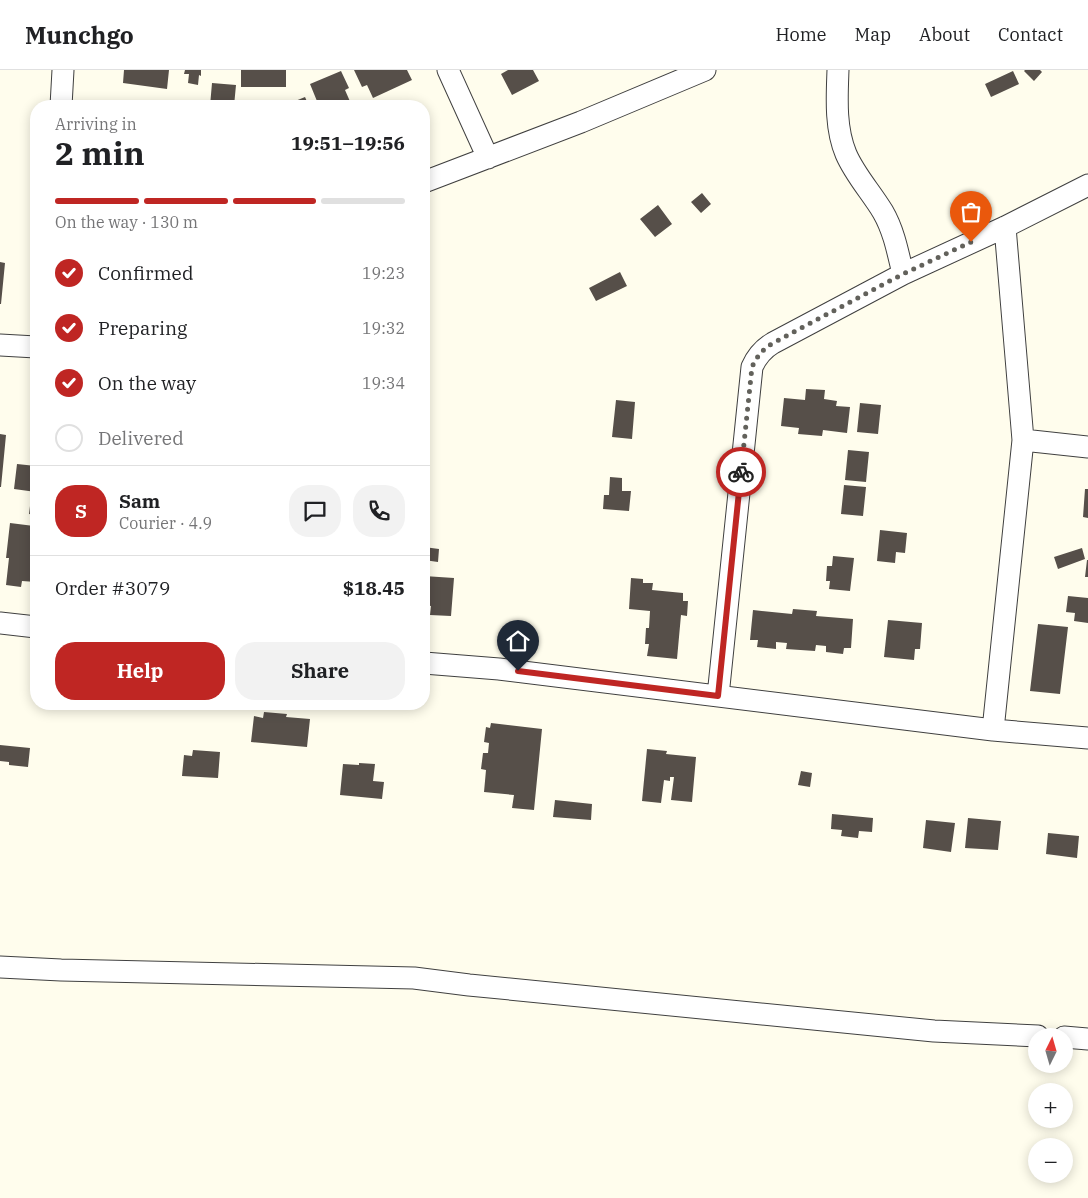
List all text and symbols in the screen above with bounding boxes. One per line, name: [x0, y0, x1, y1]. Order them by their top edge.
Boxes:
text: Munchgo: [25, 19, 134, 51]
text: Home: [775, 23, 827, 46]
text: Map: [855, 23, 891, 46]
text: About: [919, 23, 970, 46]
text: Contact: [998, 23, 1063, 46]
text: Arriving in: [55, 114, 137, 134]
text: 19:51–19:56: [291, 131, 405, 155]
text: 2 min: [55, 132, 145, 174]
pin: [950, 191, 992, 242]
icon: bag: [957, 198, 985, 226]
text: On the way · 130 m: [55, 212, 198, 232]
icon: check: [55, 259, 83, 287]
text: Confirmed: [98, 261, 193, 285]
text: 19:23: [362, 263, 405, 283]
icon: check: [55, 314, 83, 342]
text: Preparing: [98, 316, 187, 340]
text: 19:32: [362, 318, 405, 338]
icon: check: [55, 369, 83, 397]
text: On the way: [98, 371, 196, 395]
text: 19:34: [362, 373, 405, 393]
text: Delivered: [98, 426, 184, 450]
courier: [716, 447, 766, 497]
icon: bike: [727, 458, 755, 486]
button: chat: [289, 485, 341, 537]
button: phone: [353, 485, 405, 537]
text: Sam: [119, 489, 160, 513]
text: S: [75, 499, 87, 523]
text: Courier · 4.9: [119, 513, 212, 533]
text: Order #3079: [55, 576, 170, 600]
text: $18.45: [343, 576, 405, 600]
pin: [497, 620, 539, 671]
icon: home: [504, 627, 532, 655]
button: Help: [55, 642, 225, 700]
button: Share: [235, 642, 405, 700]
north arrow: [1028, 1028, 1072, 1072]
map controls: [1028, 1028, 1073, 1183]
button: +: [1028, 1083, 1073, 1128]
button: −: [1028, 1138, 1073, 1183]

